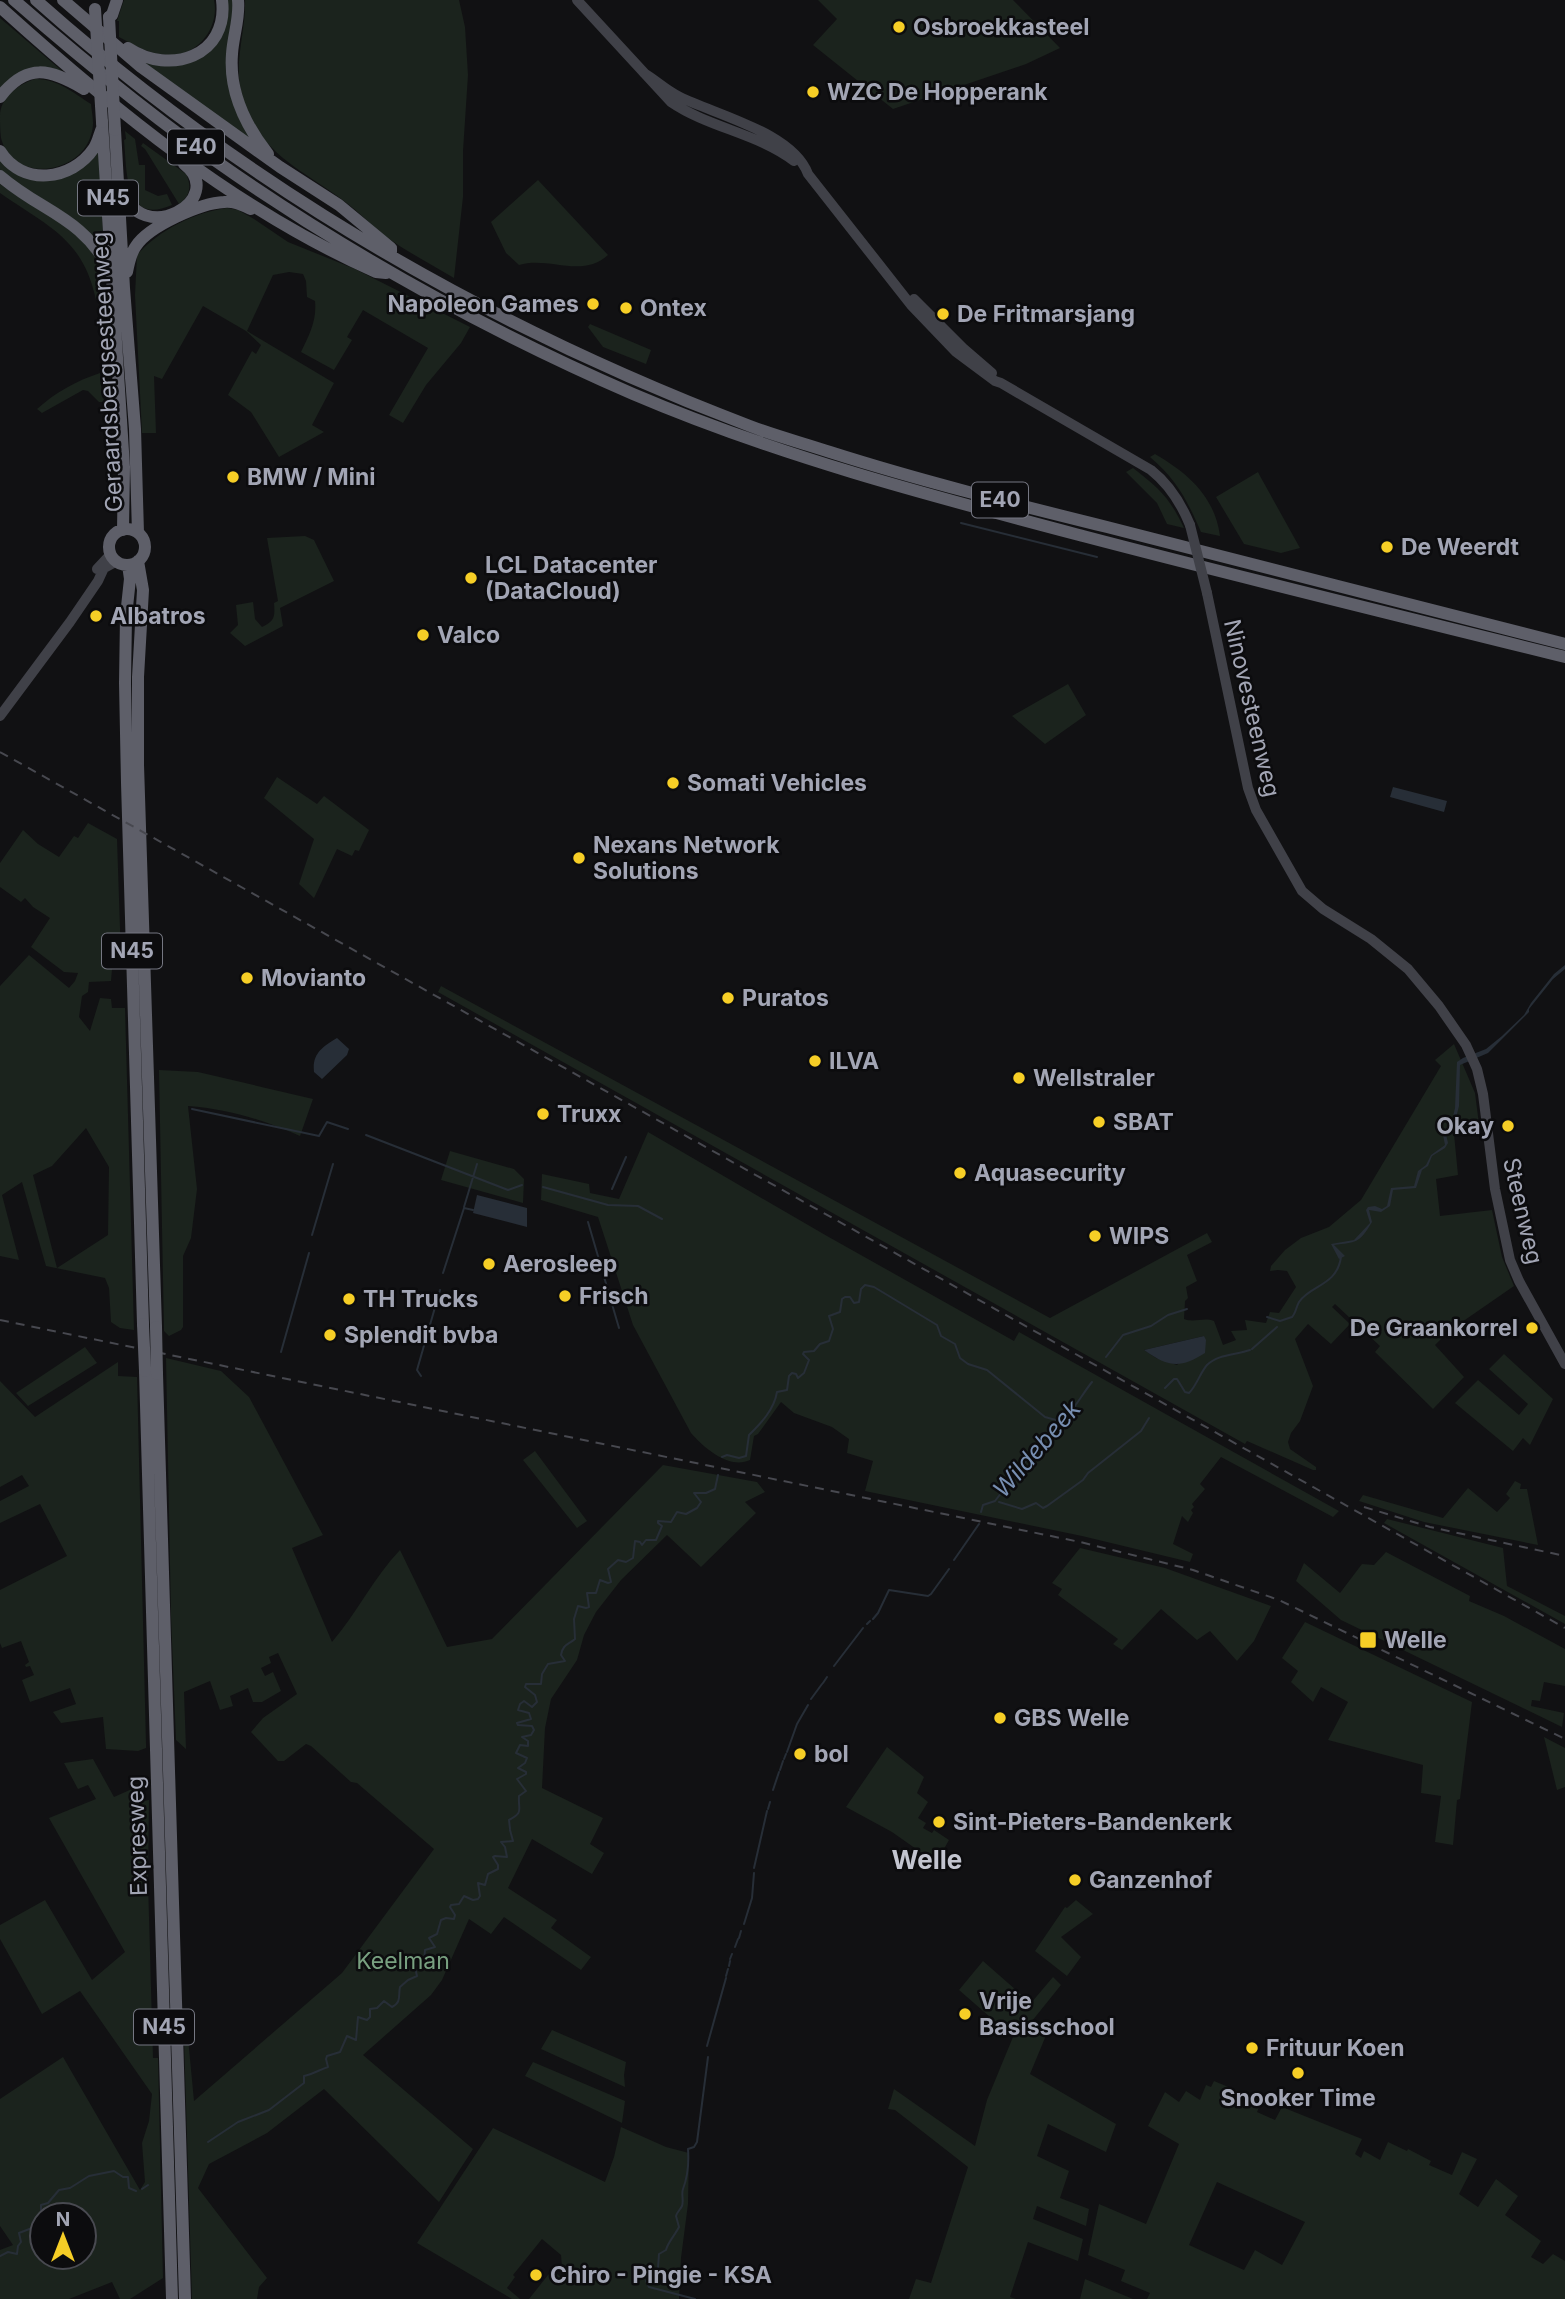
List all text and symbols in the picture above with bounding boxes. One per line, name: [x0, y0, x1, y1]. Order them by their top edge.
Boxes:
place label: Osbroekkasteel: [913, 13, 1089, 41]
marker: Osbroekkasteel: [891, 19, 907, 35]
place label: WZC De Hopperank: [827, 78, 1048, 106]
marker: WZC De Hopperank: [805, 84, 821, 100]
road number: E40: [168, 130, 224, 164]
road number: N45: [78, 180, 138, 216]
street label: Geraardsbergsesteenweg: [86, 231, 128, 513]
place label: Napoleon Games: [388, 290, 579, 318]
place label: Ontex: [640, 294, 707, 322]
marker: Napoleon Games: [585, 296, 601, 312]
marker: Ontex: [618, 300, 634, 316]
place label: De Fritmarsjang: [957, 300, 1135, 328]
marker: De Fritmarsjang: [935, 306, 951, 322]
place label: BMW / Mini: [247, 463, 376, 491]
marker: BMW / Mini: [225, 469, 241, 485]
road number: E40: [972, 482, 1028, 518]
place label: De Weerdt: [1401, 533, 1520, 561]
marker: De Weerdt: [1379, 539, 1395, 555]
place label: LCL Datacenter (DataCloud): [485, 551, 658, 605]
marker: LCL Datacenter (DataCloud): [463, 570, 479, 586]
place label: Albatros: [110, 602, 206, 630]
marker: Albatros: [88, 608, 104, 624]
street label: Ninovesteenweg: [1218, 616, 1286, 800]
place label: Valco: [437, 621, 500, 649]
marker: Valco: [415, 627, 431, 643]
place label: Somati Vehicles: [687, 769, 867, 797]
marker: Somati Vehicles: [665, 775, 681, 791]
place label: Nexans Network Solutions: [593, 831, 780, 885]
marker: Nexans Network Solutions: [571, 850, 587, 866]
road number: N45: [102, 934, 162, 968]
place label: Movianto: [261, 964, 366, 992]
marker: Movianto: [239, 970, 255, 986]
place label: Puratos: [742, 984, 829, 1012]
marker: Puratos: [720, 990, 736, 1006]
place label: ILVA: [829, 1047, 879, 1075]
marker: ILVA: [807, 1053, 823, 1069]
place label: Wellstraler: [1033, 1064, 1155, 1092]
marker: Wellstraler: [1011, 1070, 1027, 1086]
place label: Truxx: [557, 1100, 621, 1128]
marker: Truxx: [535, 1106, 551, 1122]
place label: SBAT: [1113, 1108, 1174, 1136]
place label: Okay: [1436, 1112, 1494, 1140]
marker: SBAT: [1091, 1114, 1107, 1130]
marker: Okay: [1500, 1118, 1516, 1134]
street label: Steenweg: [1497, 1155, 1549, 1267]
place label: Aquasecurity: [974, 1159, 1126, 1187]
marker: Aquasecurity: [952, 1165, 968, 1181]
place label: WIPS: [1109, 1222, 1169, 1250]
marker: WIPS: [1087, 1228, 1103, 1244]
place label: Aerosleep: [503, 1250, 617, 1278]
marker: Aerosleep: [481, 1256, 497, 1272]
place label: Frisch: [579, 1282, 649, 1310]
place label: TH Trucks: [363, 1285, 479, 1313]
marker: Frisch: [557, 1288, 573, 1304]
marker: TH Trucks: [341, 1291, 357, 1307]
place label: De Graankorrel: [1350, 1314, 1518, 1342]
marker: De Graankorrel: [1524, 1320, 1540, 1336]
place label: Splendit bvba: [344, 1321, 498, 1349]
marker: Splendit bvba: [322, 1327, 338, 1343]
water label: Wildebeek: [987, 1394, 1087, 1503]
place label: Welle: [1384, 1626, 1447, 1654]
marker: Welle: [1358, 1630, 1378, 1650]
place label: GBS Welle: [1014, 1704, 1130, 1732]
marker: GBS Welle: [992, 1710, 1008, 1726]
place label: bol: [814, 1740, 849, 1768]
marker: bol: [792, 1746, 808, 1762]
street label: Expresweg: [121, 1775, 153, 1897]
place label: Sint-Pieters-Bandenkerk: [953, 1808, 1233, 1836]
marker: Sint-Pieters-Bandenkerk: [931, 1814, 947, 1830]
district label: Welle: [892, 1844, 962, 1875]
place label: Ganzenhof: [1089, 1866, 1212, 1894]
marker: Ganzenhof: [1067, 1872, 1083, 1888]
park label: Keelman: [356, 1947, 450, 1975]
place label: Vrije Basisschool: [979, 1987, 1115, 2041]
marker: Vrije Basisschool: [957, 2006, 973, 2022]
road number: N45: [134, 2010, 194, 2044]
place label: Frituur Koen: [1266, 2034, 1404, 2062]
marker: Frituur Koen: [1244, 2040, 1260, 2056]
marker: Snooker Time: [1290, 2065, 1306, 2081]
place label: Snooker Time: [1220, 2084, 1376, 2112]
north arrow: [28, 2201, 98, 2271]
text: N: [56, 2208, 70, 2231]
place label: Chiro - Pingie - KSA: [550, 2261, 772, 2289]
marker: Chiro - Pingie - KSA: [528, 2267, 544, 2283]

